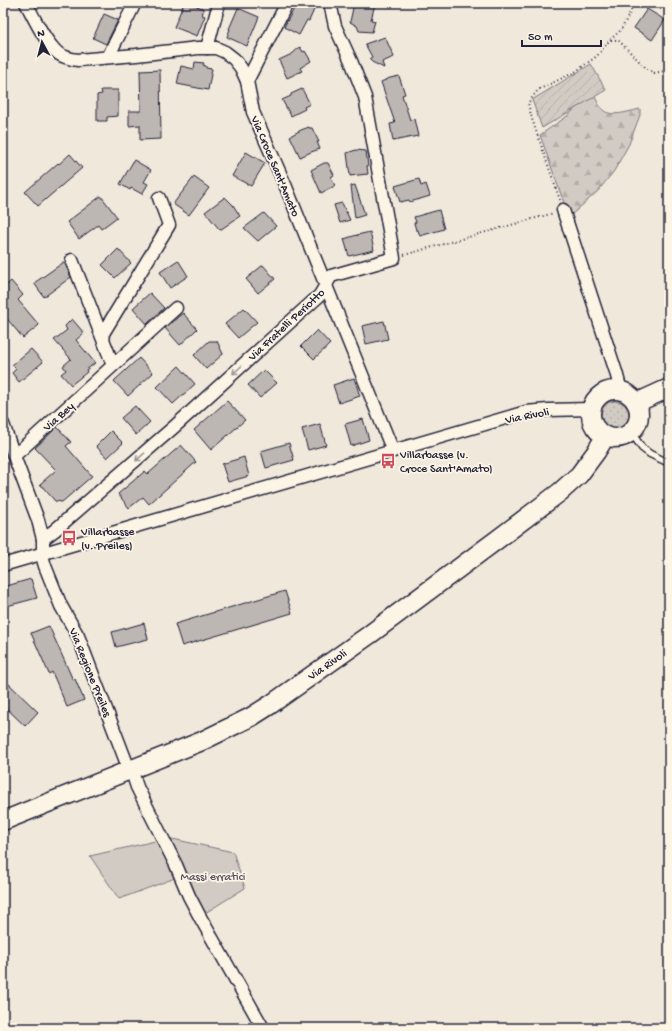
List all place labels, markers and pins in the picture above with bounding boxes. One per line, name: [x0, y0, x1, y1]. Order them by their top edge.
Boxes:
place label: Villarbasse (v. Croce Sant'Amato): [399, 449, 493, 477]
bus stop icon: Villarbasse (v. Croce Sant'Amato): [379, 452, 397, 470]
place label: Villarbasse (v. Preiles): [80, 526, 135, 554]
bus stop icon: Villarbasse (v. Preiles): [60, 529, 78, 547]

